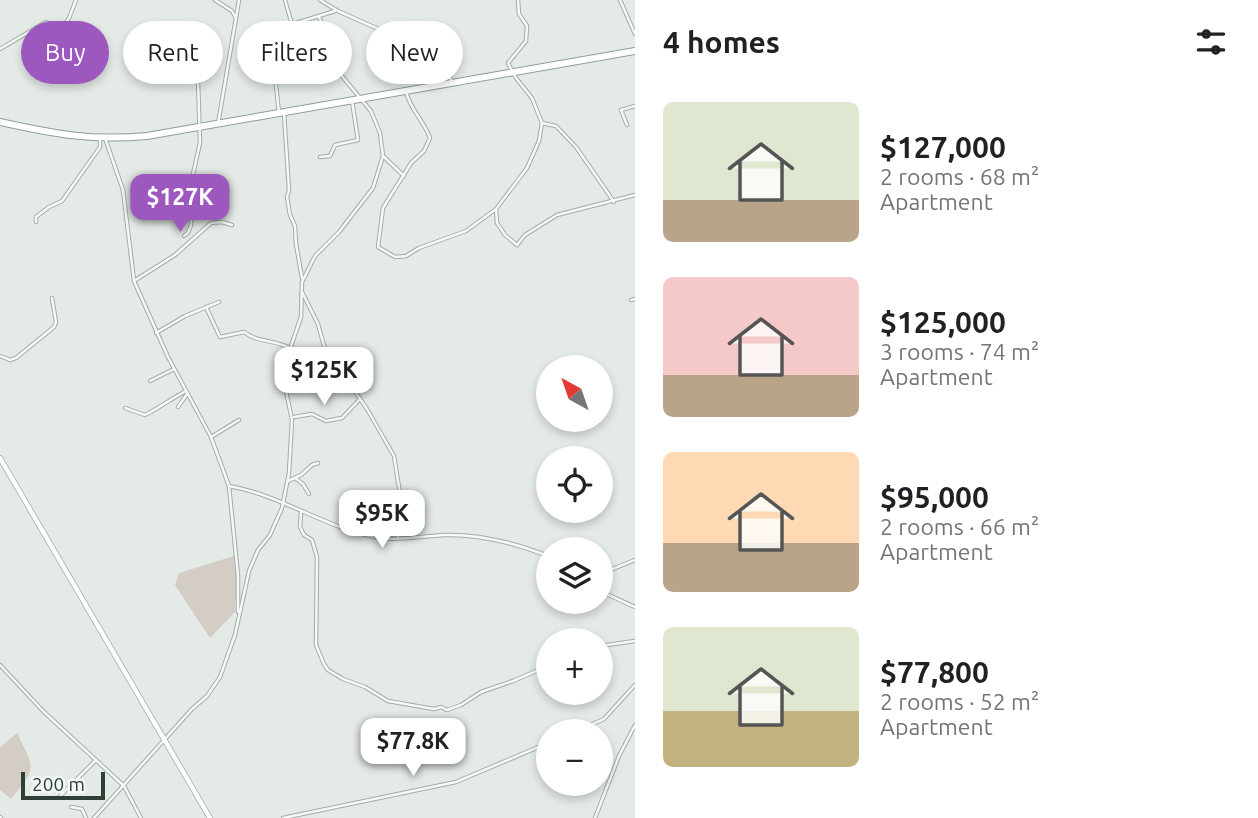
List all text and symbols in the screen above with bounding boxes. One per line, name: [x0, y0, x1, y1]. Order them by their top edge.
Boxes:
chip: Buy: [21, 21, 109, 84]
chip: Rent: [123, 21, 223, 84]
chip: Filters: [237, 21, 352, 84]
chip: New: [366, 21, 463, 84]
icon: filters: [1192, 23, 1230, 61]
text: 4 homes: [663, 25, 780, 59]
icon: home: [719, 130, 803, 214]
text: $127,000: [880, 130, 1006, 164]
text: 2 rooms · 68 m²: [880, 164, 1039, 189]
pin: $127K: [131, 174, 229, 234]
text: $127K: [146, 184, 214, 209]
text: Apartment: [880, 189, 993, 214]
icon: home: [719, 305, 803, 389]
text: $125,000: [880, 305, 1006, 339]
text: 3 rooms · 74 m²: [880, 339, 1039, 364]
pin: $125K: [275, 348, 373, 407]
north arrow: [536, 355, 612, 432]
map controls: [536, 355, 613, 796]
text: $125K: [290, 357, 358, 382]
text: Apartment: [880, 364, 993, 389]
button: locate: [536, 446, 613, 523]
icon: home: [719, 480, 803, 564]
text: $95,000: [880, 480, 989, 514]
pin: $95K: [341, 490, 423, 550]
text: $95K: [355, 500, 409, 525]
text: 2 rooms · 66 m²: [880, 514, 1039, 539]
button: layers: [536, 537, 613, 614]
text: Apartment: [880, 539, 993, 564]
button: +: [536, 628, 613, 705]
icon: home: [719, 655, 803, 739]
text: $77,800: [880, 655, 989, 689]
text: 2 rooms · 52 m²: [880, 689, 1039, 714]
text: Apartment: [880, 714, 993, 739]
pin: $77.8K: [356, 718, 470, 778]
button: −: [536, 719, 613, 796]
text: $77.8K: [377, 728, 449, 753]
scale bar: [21, 769, 105, 801]
text: 200 m: [32, 773, 85, 795]

